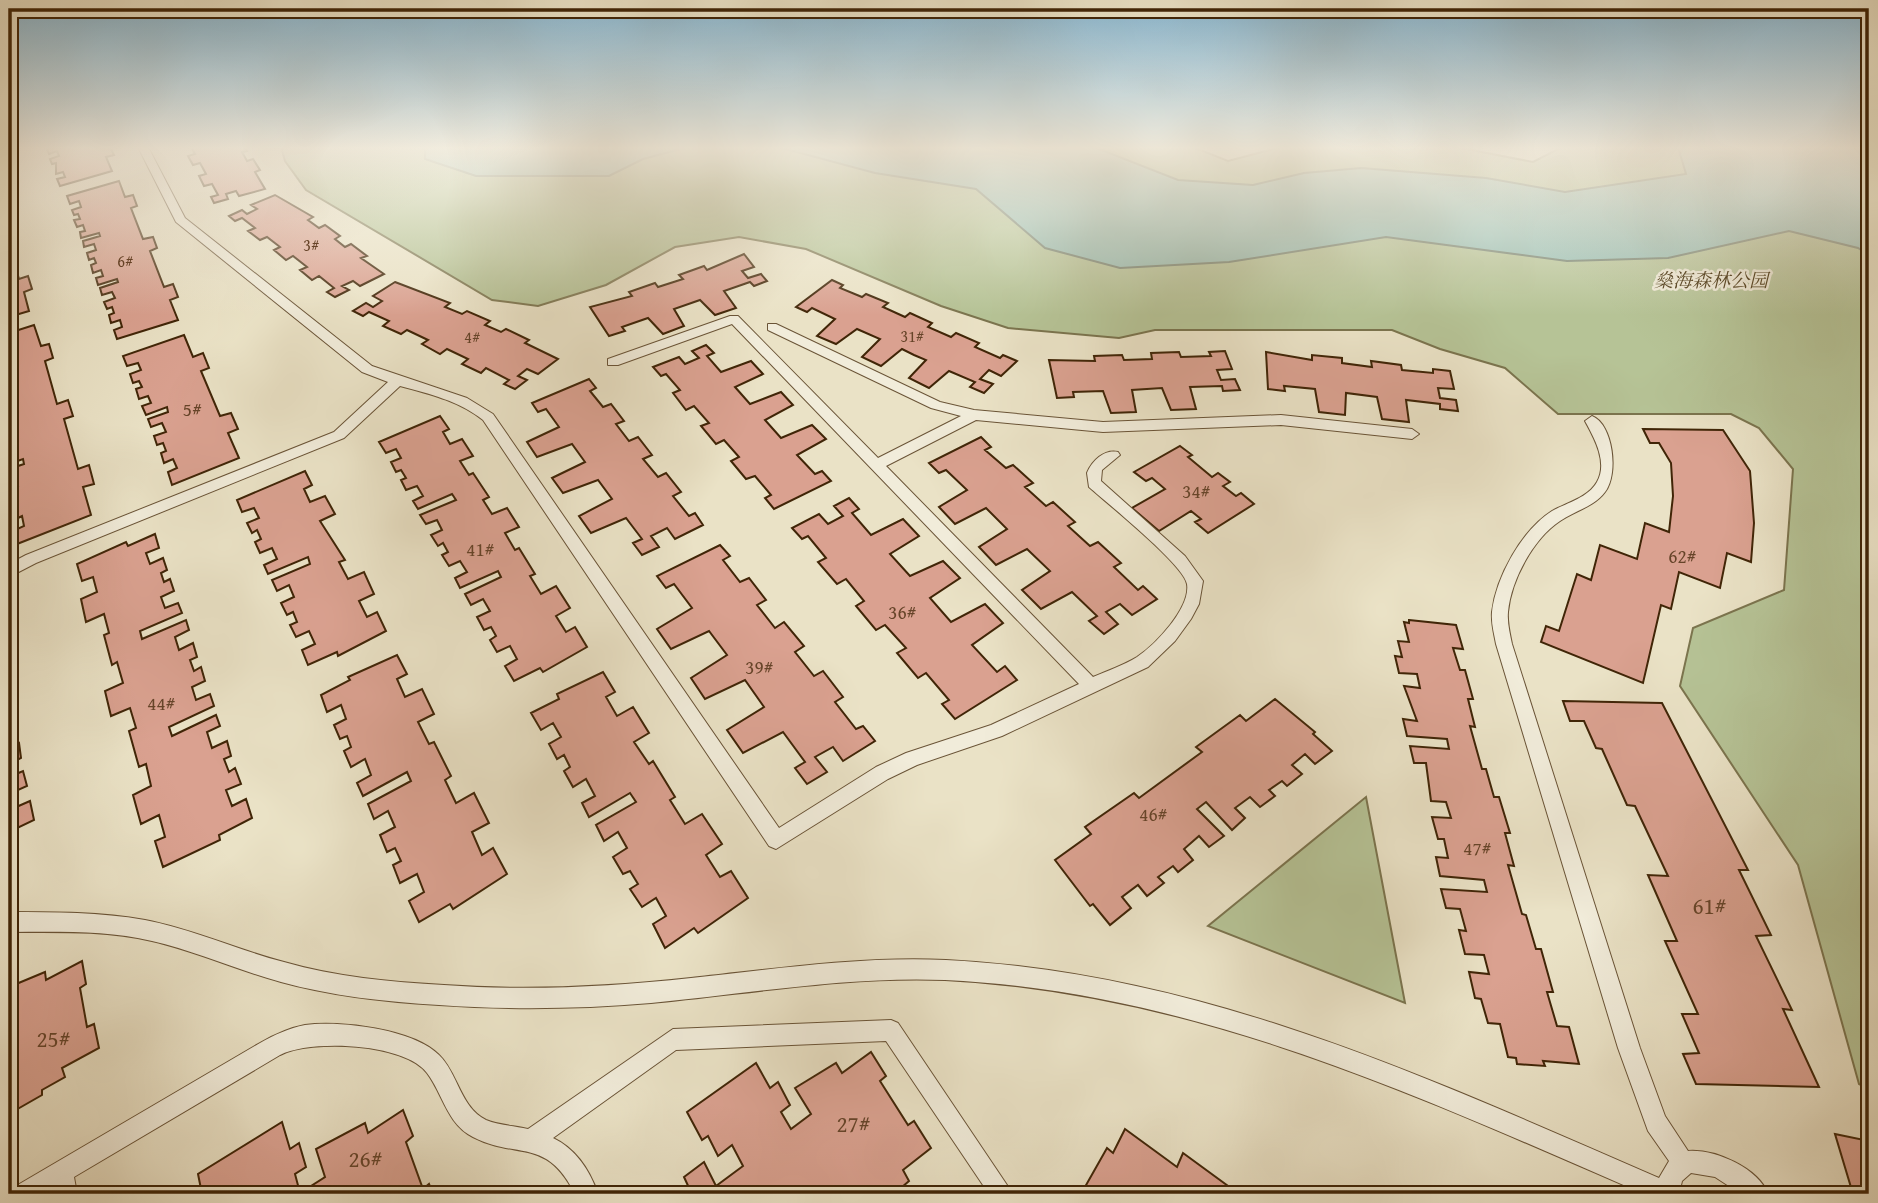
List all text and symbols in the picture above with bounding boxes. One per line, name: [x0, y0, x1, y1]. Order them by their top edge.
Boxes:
house number: 3#: [303, 233, 319, 257]
house number: 6#: [117, 249, 133, 273]
park label: 燊海森林公园: [1654, 266, 1771, 294]
house number: 31#: [900, 324, 924, 348]
house number: 4#: [464, 325, 480, 349]
house number: 5#: [183, 395, 202, 423]
house number: 34#: [1182, 477, 1211, 505]
house number: 41#: [466, 535, 495, 563]
house number: 62#: [1668, 542, 1697, 570]
house number: 36#: [888, 598, 917, 626]
house number: 39#: [745, 653, 774, 681]
house number: 44#: [147, 689, 176, 717]
house number: 46#: [1139, 800, 1168, 828]
house number: 47#: [1463, 834, 1492, 862]
house number: 61#: [1692, 889, 1727, 922]
house number: 25#: [36, 1022, 71, 1055]
house number: 27#: [836, 1107, 871, 1140]
house number: 26#: [348, 1142, 383, 1175]

